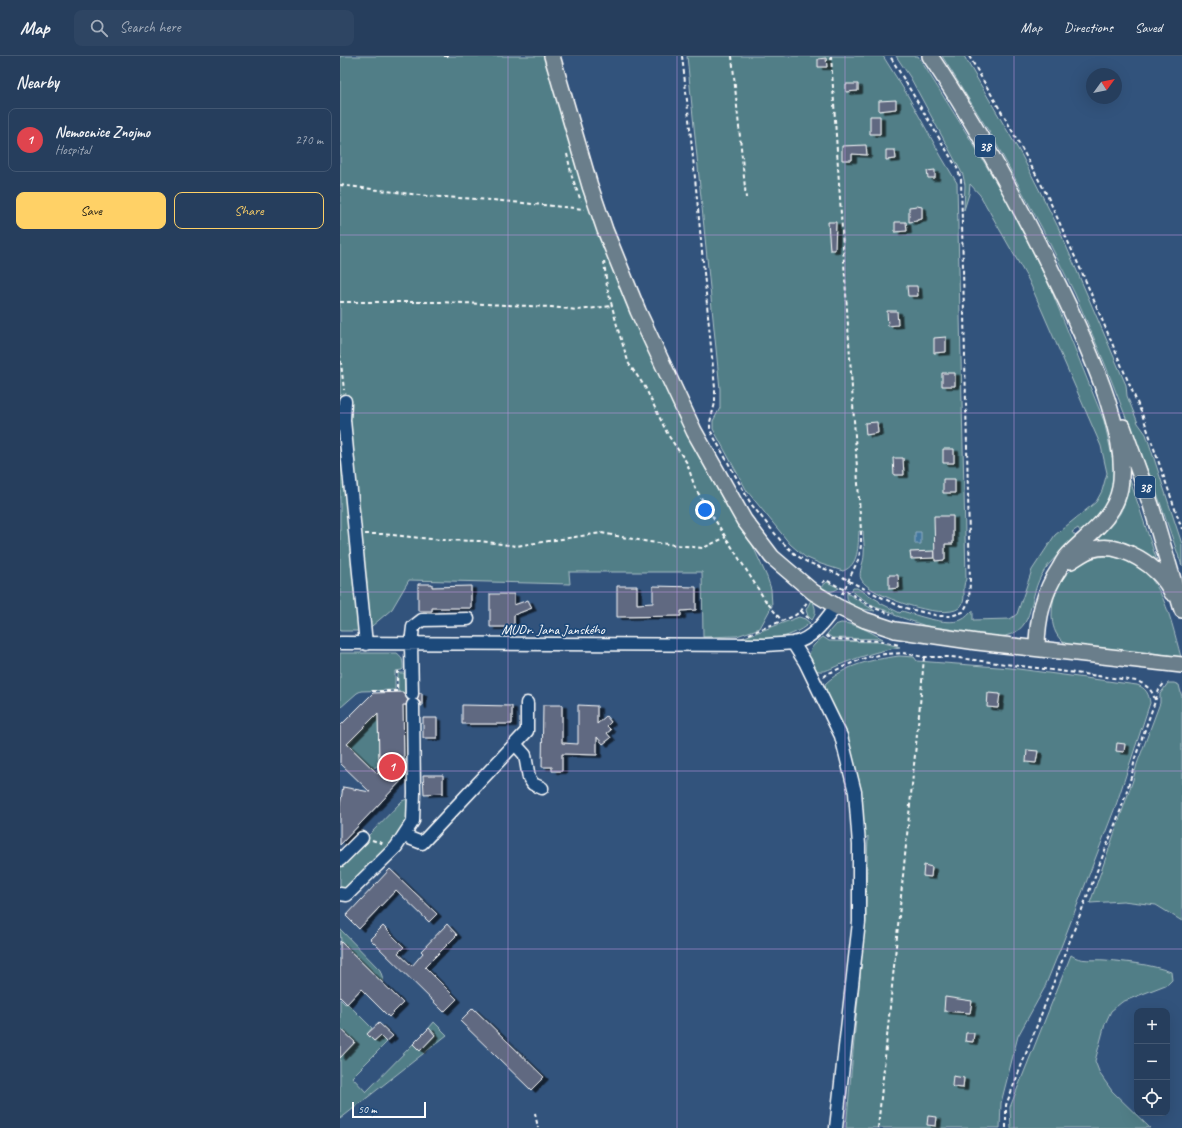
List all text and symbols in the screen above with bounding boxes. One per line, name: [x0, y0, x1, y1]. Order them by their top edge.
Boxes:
search box: [74, 10, 354, 46]
text: Map: [20, 16, 50, 40]
icon: search: [88, 17, 110, 39]
text: Search here: [120, 18, 181, 37]
text: Map: [1021, 19, 1042, 36]
text: Directions: [1064, 19, 1113, 36]
text: Saved: [1135, 19, 1162, 36]
north arrow: [1086, 68, 1122, 104]
text: Nearby: [16, 72, 59, 93]
text: Nemocnice Znojmo: [55, 123, 150, 142]
text: 1: [27, 132, 33, 148]
text: 270 m: [295, 132, 323, 148]
road number: 38: [975, 135, 995, 157]
text: Hospital: [55, 142, 91, 158]
button: Save: [16, 192, 166, 229]
button: Share: [174, 192, 324, 229]
road number: 38: [1135, 476, 1155, 498]
your location: [695, 500, 715, 520]
street label: MUDr. Jana Janského: [501, 621, 606, 638]
pin: 1: [379, 752, 405, 782]
map controls: [1134, 1008, 1170, 1116]
button: +: [1134, 1008, 1170, 1044]
button: −: [1134, 1044, 1170, 1080]
button: locate: [1134, 1080, 1170, 1116]
scale bar: [352, 1100, 426, 1119]
text: 50 m: [358, 1102, 377, 1116]

